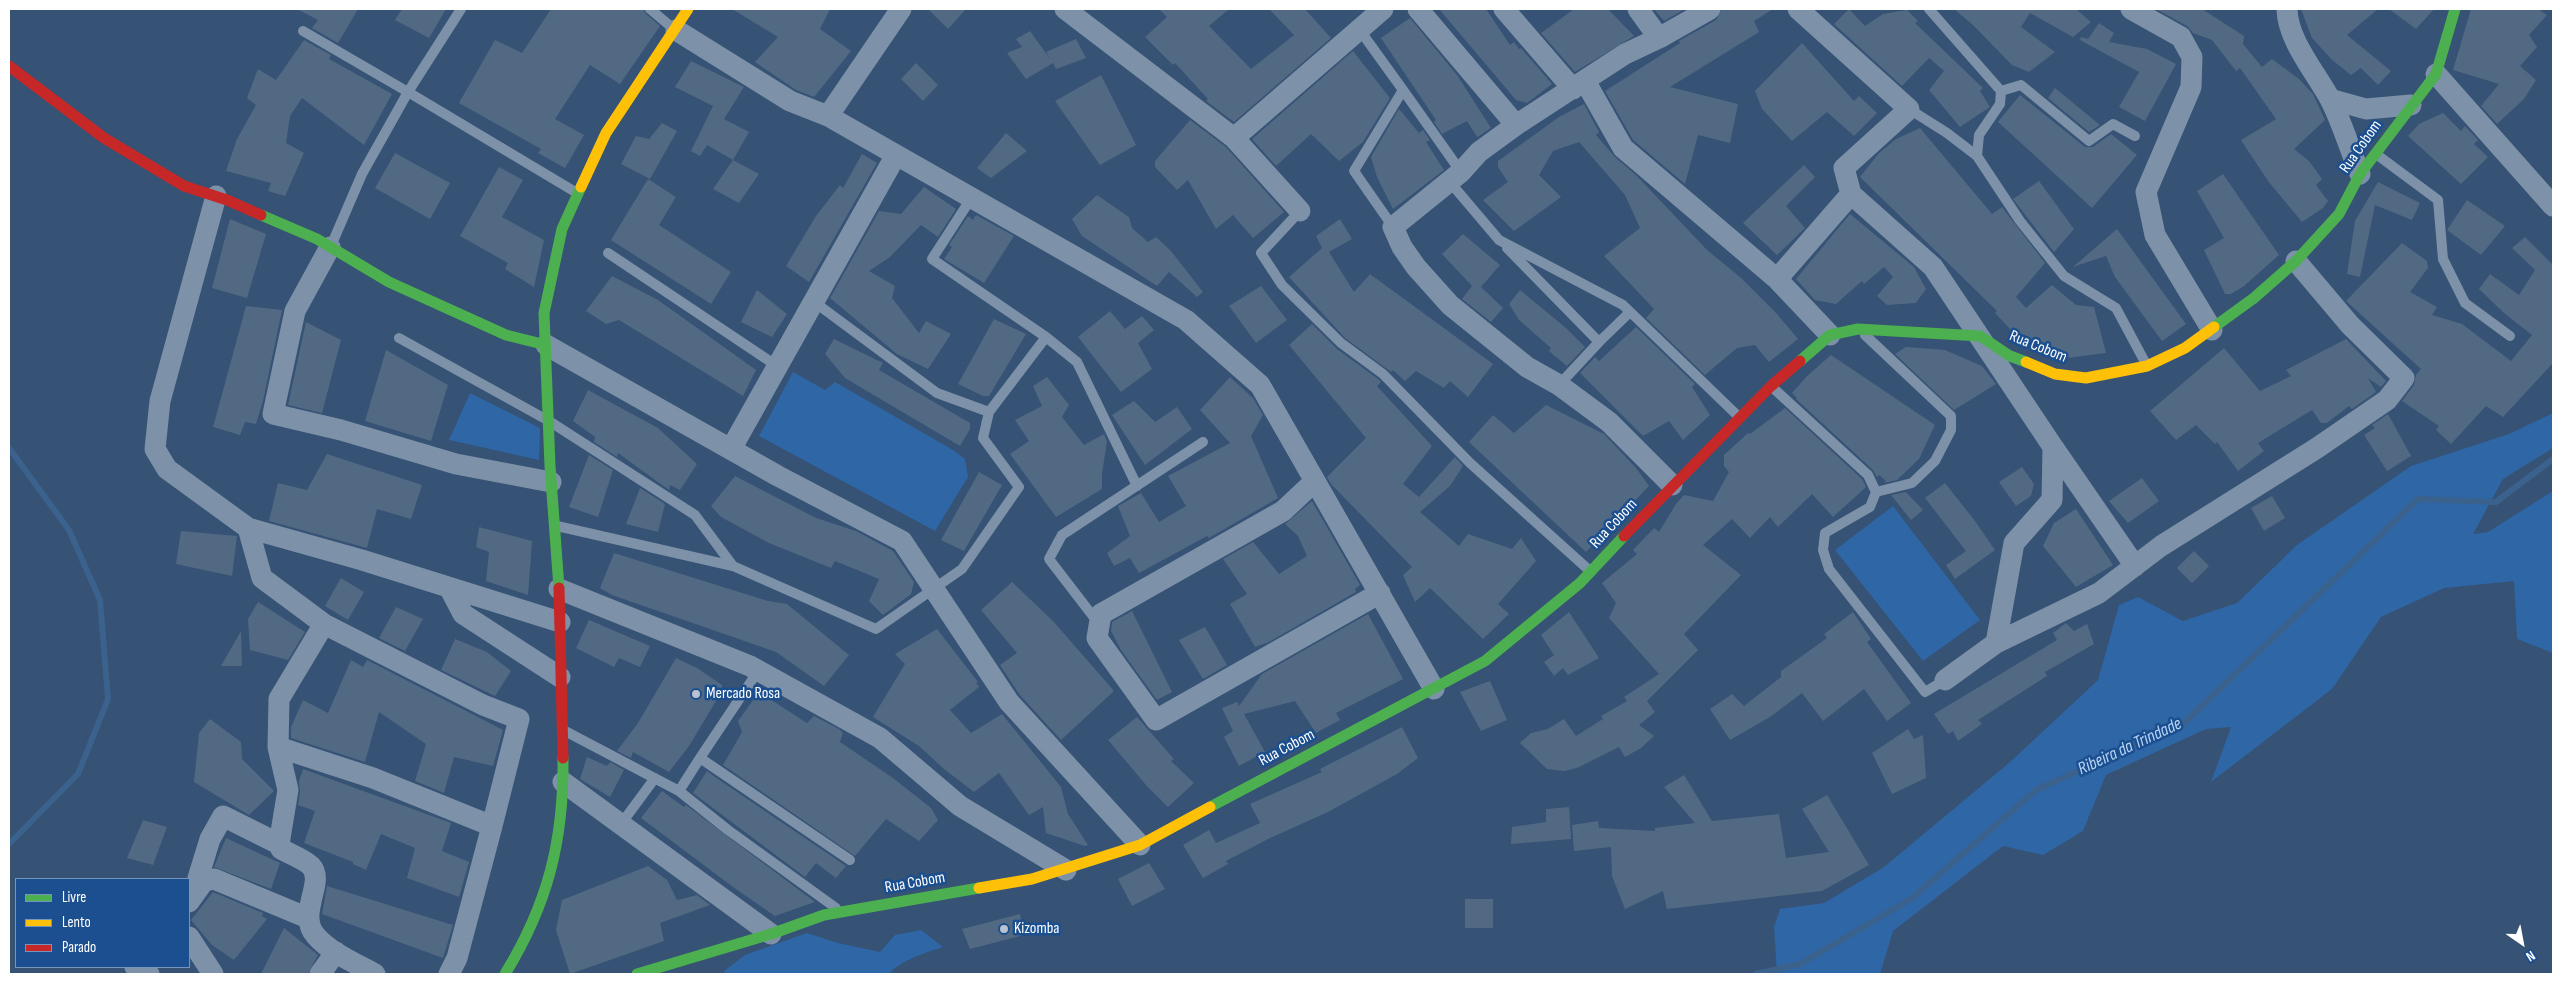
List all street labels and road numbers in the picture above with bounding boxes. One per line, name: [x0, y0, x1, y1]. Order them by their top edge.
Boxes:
street label: Rua Cobom: [2336, 117, 2386, 177]
street label: Rua Cobom: [2006, 327, 2070, 367]
street label: Rua Cobom: [1586, 495, 1642, 553]
street label: Rua Cobom: [1256, 725, 1318, 771]
street label: Rua Cobom: [883, 868, 947, 898]

